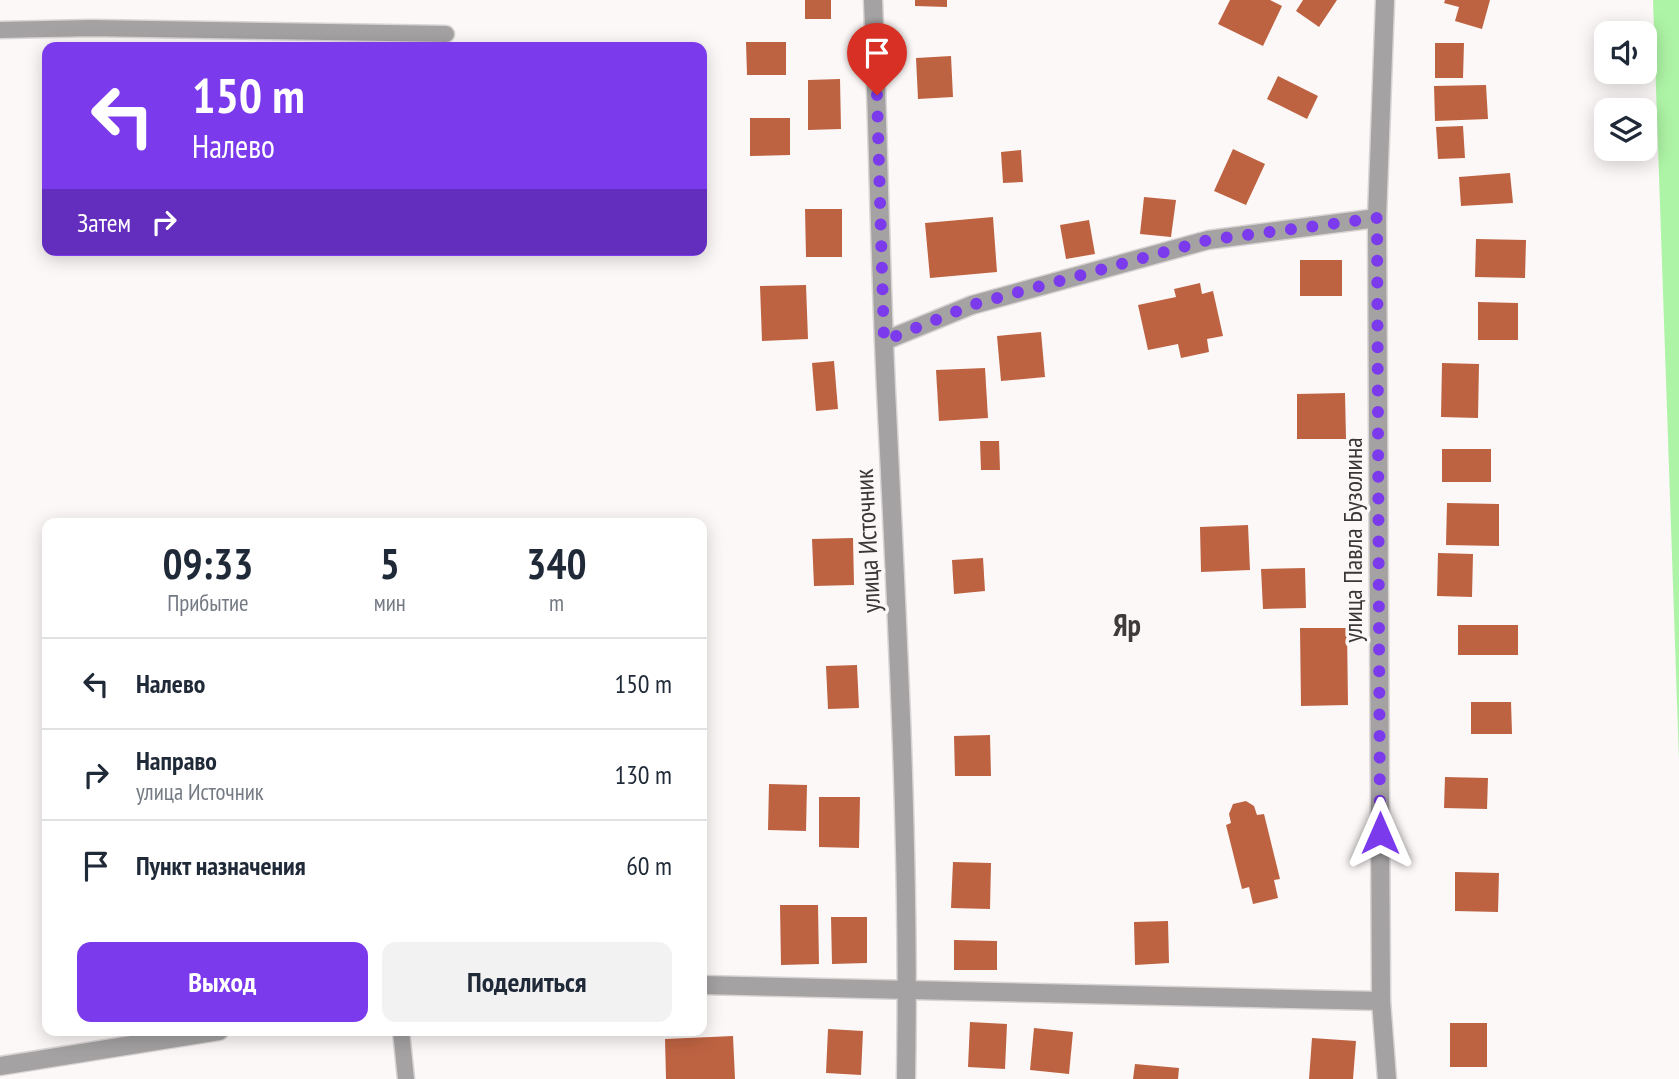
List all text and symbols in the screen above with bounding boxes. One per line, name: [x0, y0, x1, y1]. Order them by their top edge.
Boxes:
map controls: [1594, 21, 1657, 161]
button: sound: [1594, 21, 1657, 84]
pin: [847, 23, 907, 95]
icon: arrive: [858, 34, 896, 72]
text: 150 m: [192, 63, 305, 127]
icon: left: [77, 70, 168, 161]
button: layers: [1594, 98, 1657, 161]
text: Налево: [192, 125, 275, 167]
icon: right: [145, 203, 183, 241]
text: Затем: [77, 206, 131, 239]
street label: улица Павла Бузолина: [1336, 437, 1369, 643]
street label: улица Источник: [847, 468, 887, 614]
text: 09:33: [162, 536, 253, 591]
text: 5: [380, 536, 400, 591]
text: 340: [526, 536, 587, 591]
text: Прибытие: [167, 588, 249, 617]
text: мин: [374, 588, 406, 617]
text: m: [549, 588, 564, 617]
district label: Яр: [1113, 605, 1141, 644]
icon: left: [77, 665, 115, 703]
text: Налево: [136, 667, 205, 700]
text: 150 m: [614, 667, 672, 700]
text: Направо: [136, 744, 217, 777]
icon: right: [77, 756, 115, 794]
text: 130 m: [614, 758, 672, 791]
text: улица Источник: [136, 777, 264, 806]
position arrow: [1343, 796, 1417, 870]
icon: arrive: [77, 847, 115, 885]
text: Пункт назначения: [136, 849, 306, 882]
text: 60 m: [626, 849, 672, 882]
button: Выход: [77, 942, 368, 1022]
button: Поделиться: [382, 942, 672, 1022]

